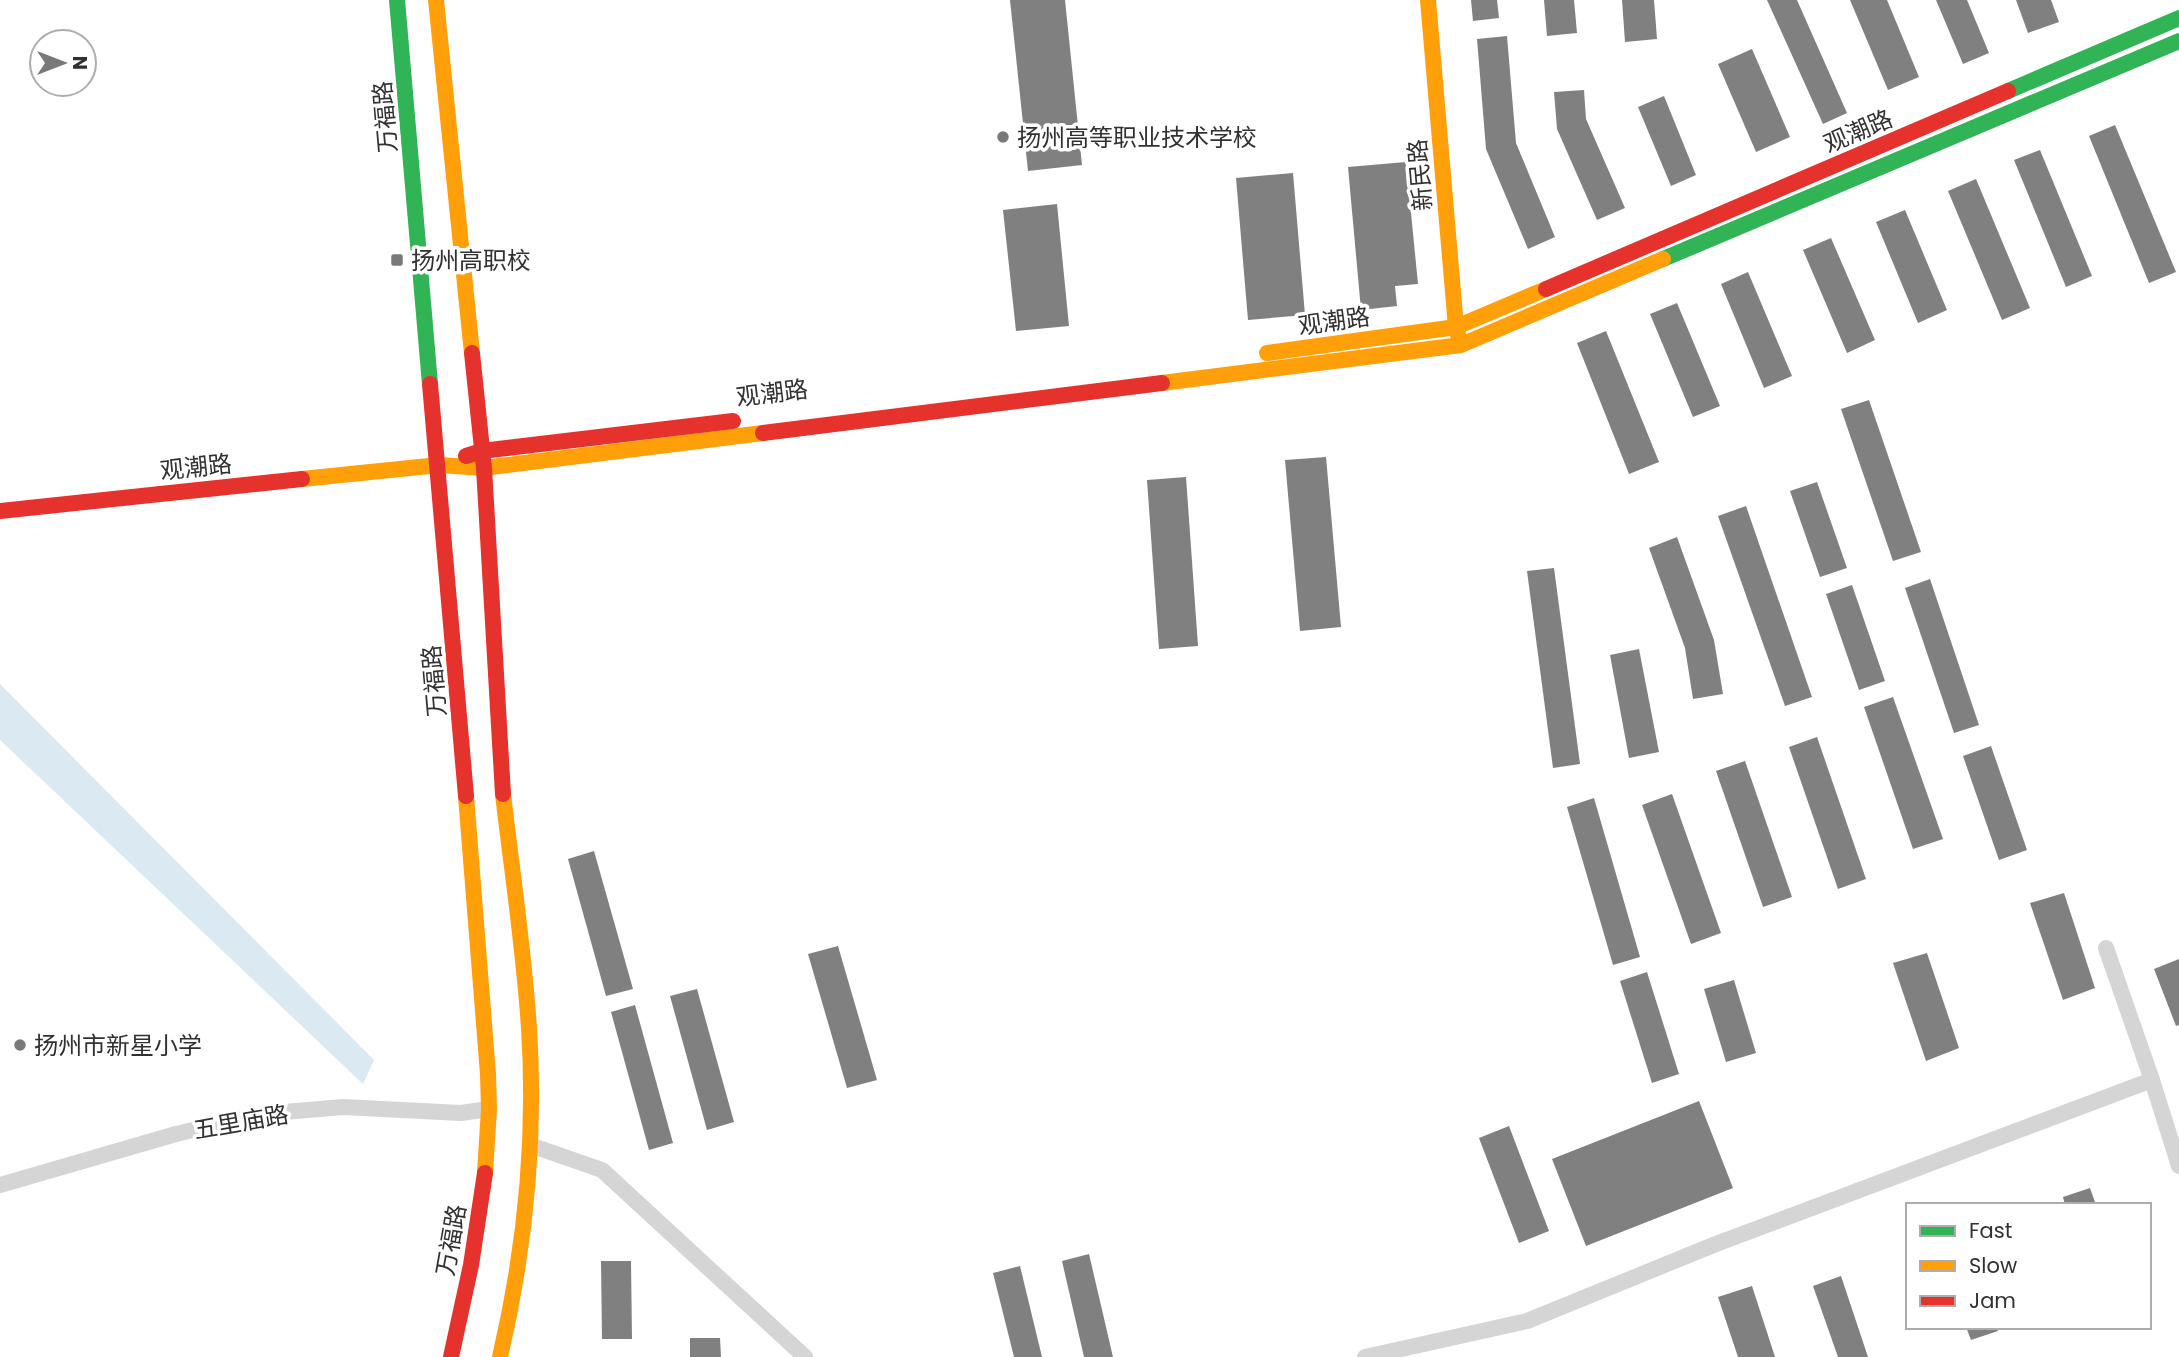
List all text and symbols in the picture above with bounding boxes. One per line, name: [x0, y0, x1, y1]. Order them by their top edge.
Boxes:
north arrow: [28, 28, 98, 98]
text: N: [66, 56, 93, 70]
street label: 万福路: [365, 80, 405, 154]
street label: 观潮路: [1818, 102, 1898, 160]
place label: 扬州高等职业技术学校: [1017, 121, 1257, 154]
marker: 扬州高等职业技术学校: [995, 129, 1011, 145]
street label: 新民路: [1400, 138, 1440, 212]
place label: 扬州高职校: [411, 244, 531, 277]
marker: 扬州高职校: [389, 252, 405, 268]
street label: 观潮路: [1296, 300, 1372, 342]
street label: 观潮路: [734, 372, 810, 414]
street label: 观潮路: [158, 447, 234, 487]
street label: 万福路: [414, 644, 454, 718]
place label: 扬州市新星小学: [34, 1029, 202, 1062]
marker: 扬州市新星小学: [12, 1037, 28, 1053]
street label: 五里庙路: [191, 1097, 291, 1147]
street label: 万福路: [428, 1202, 474, 1278]
legend: [1906, 1203, 2151, 1329]
text: Fast: [1969, 1216, 2012, 1245]
text: Slow: [1969, 1251, 2017, 1280]
text: Jam: [1969, 1286, 2016, 1315]

